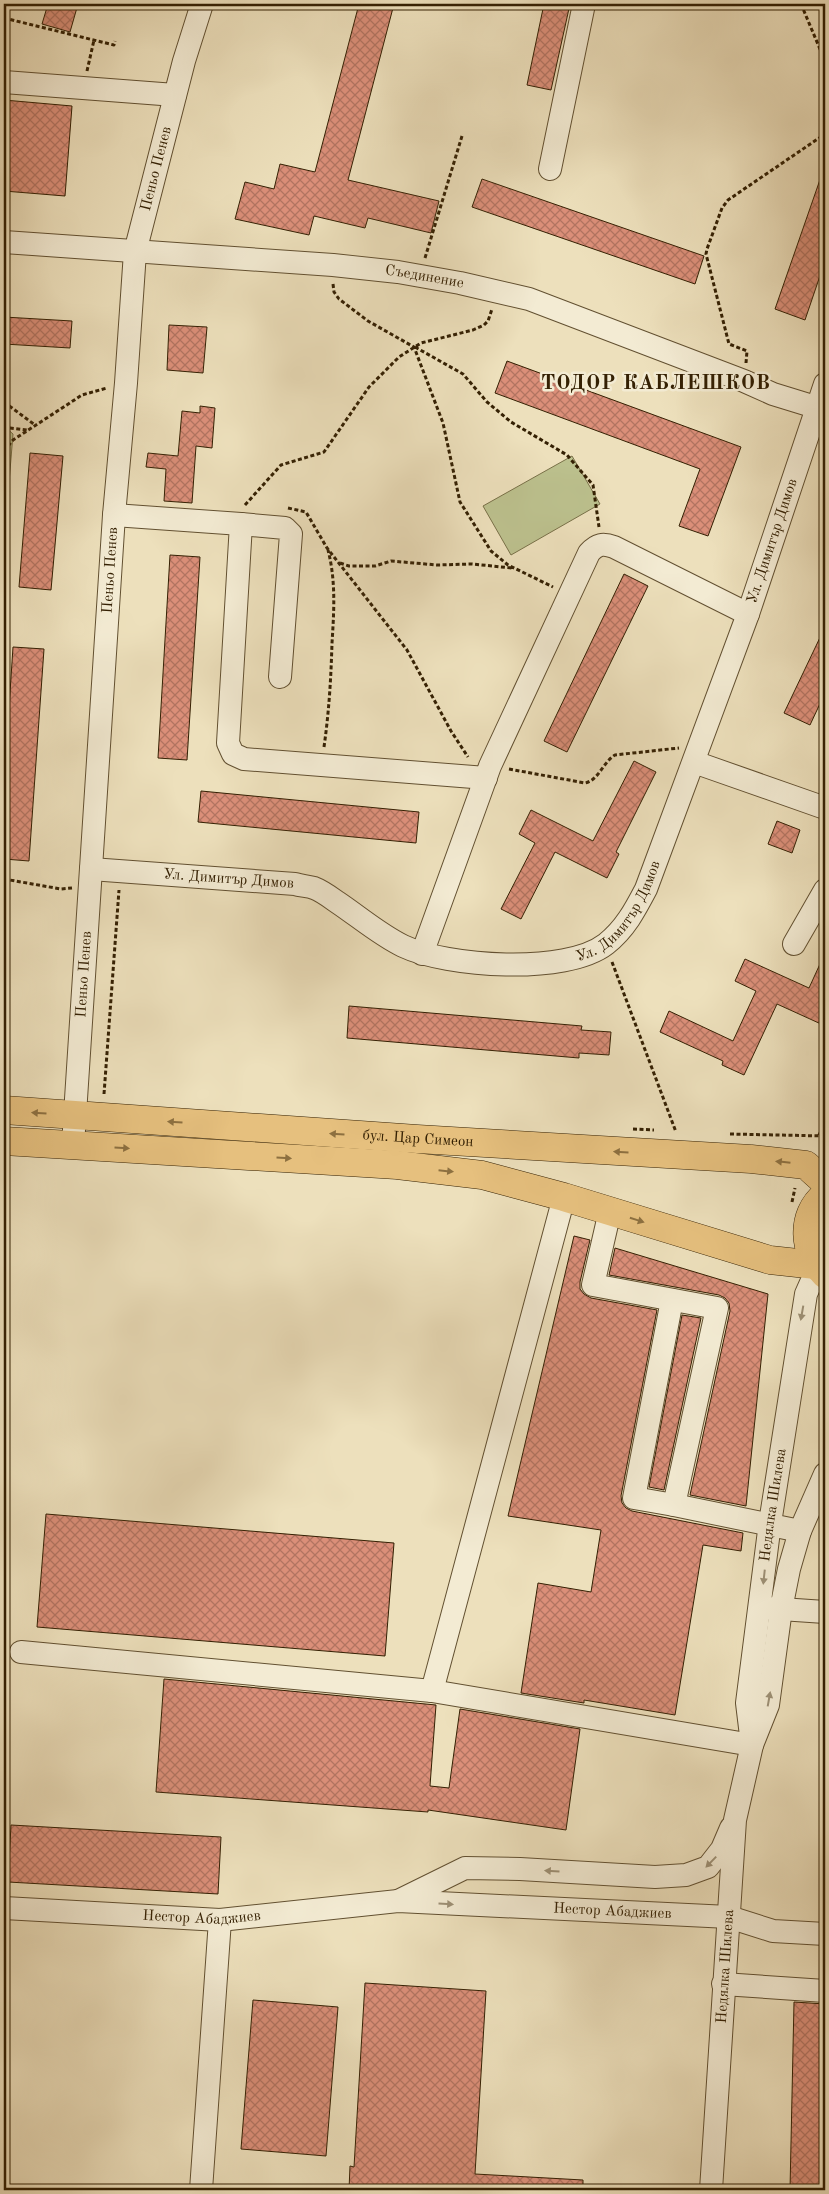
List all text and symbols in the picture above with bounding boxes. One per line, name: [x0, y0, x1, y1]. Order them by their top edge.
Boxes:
street label: Пеньо Пенев: [138, 125, 174, 213]
street label: Съединение: [384, 263, 465, 291]
district label: ТОДОР КАБЛЕШКОВ: [541, 374, 771, 394]
street label: Ул. Димитър Димов: [745, 477, 800, 606]
street label: Пеньо Пенев: [100, 526, 121, 614]
street label: Ул. Димитър Димов: [574, 859, 663, 965]
street label: Ул. Димитър Димов: [163, 867, 294, 891]
street label: Пеньо Пенев: [74, 931, 94, 1018]
one-way arrow: [31, 1108, 47, 1116]
one-way arrow: [166, 1118, 182, 1126]
street label: бул. Цар Симеон: [362, 1128, 474, 1150]
one-way arrow: [328, 1129, 344, 1137]
one-way arrow: [114, 1145, 130, 1153]
one-way arrow: [613, 1147, 629, 1155]
one-way arrow: [276, 1155, 292, 1163]
one-way arrow: [775, 1158, 791, 1166]
one-way arrow: [438, 1167, 454, 1175]
one-way arrow: [629, 1216, 644, 1224]
one-way arrow: [798, 1305, 806, 1321]
street label: Недялка Шилева: [758, 1447, 789, 1563]
one-way arrow: [760, 1570, 768, 1586]
one-way arrow: [765, 1691, 773, 1707]
one-way arrow: [705, 1856, 716, 1868]
one-way arrow: [544, 1867, 560, 1875]
one-way arrow: [439, 1900, 455, 1908]
street label: Нестор Абаджиев: [553, 1901, 672, 1922]
street label: Нестор Абаджиев: [142, 1908, 261, 1928]
street label: Недялка Шилева: [714, 1908, 737, 2024]

